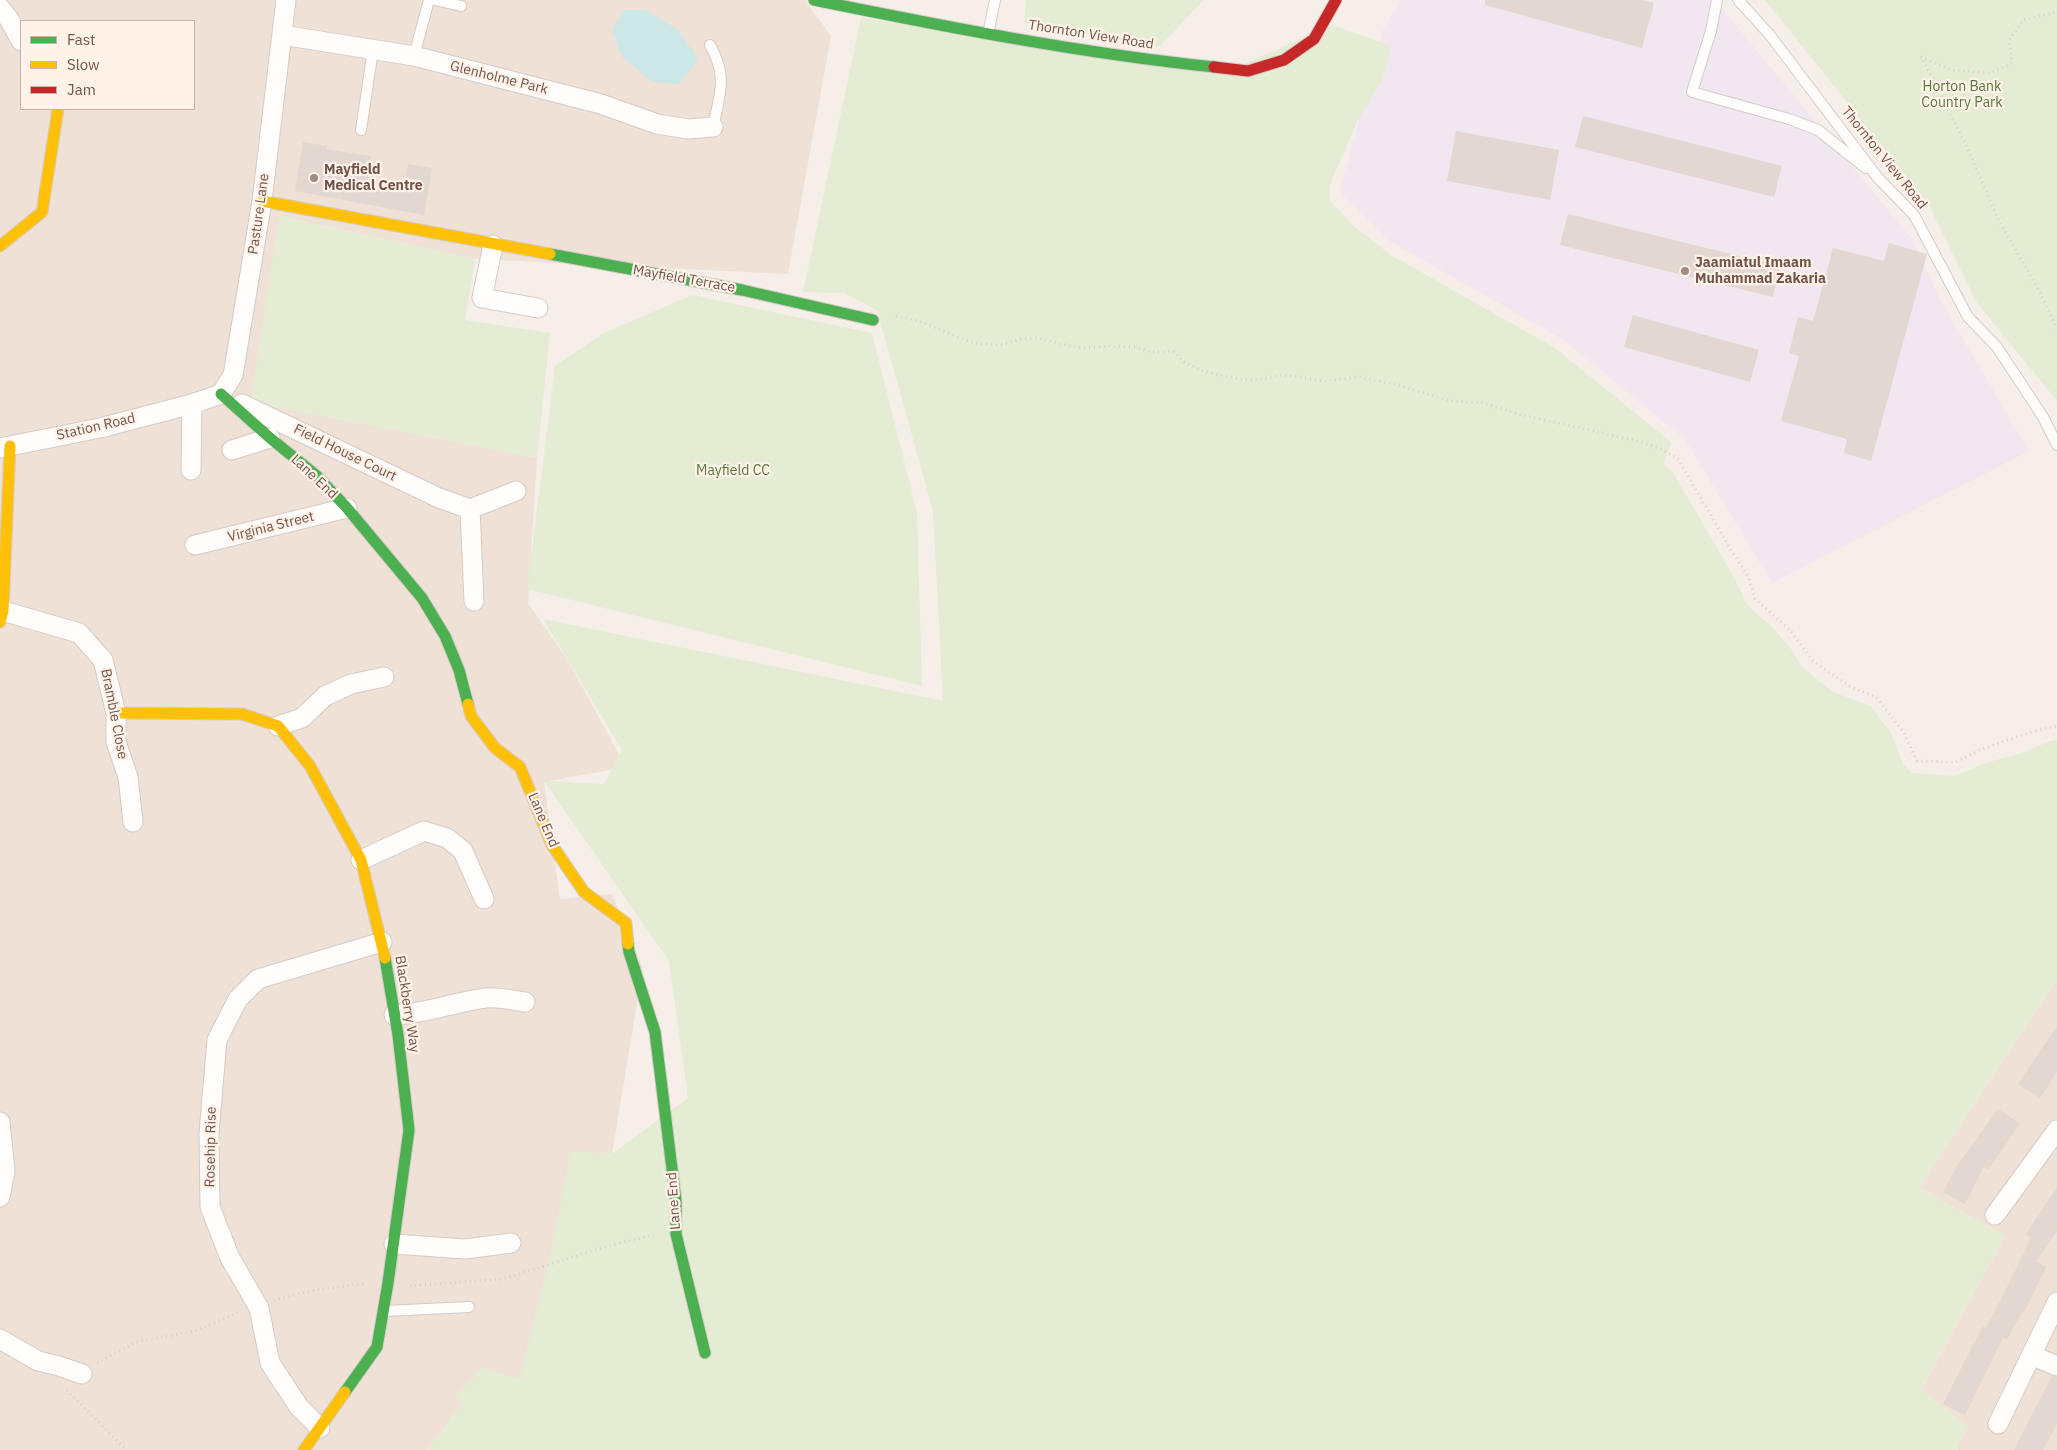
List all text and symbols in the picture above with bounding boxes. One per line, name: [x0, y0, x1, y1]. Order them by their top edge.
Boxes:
street label: Thornton View Road: [1027, 17, 1155, 53]
legend: [20, 20, 195, 110]
text: Fast: [67, 30, 95, 49]
text: Slow: [67, 55, 100, 74]
street label: Glenholme Park: [448, 58, 550, 98]
park label: Horton Bank Country Park: [1921, 79, 2003, 111]
text: Jam: [67, 80, 96, 99]
street label: Thornton View Road: [1838, 103, 1930, 213]
place label: Mayfield Medical Centre: [324, 162, 423, 194]
street label: Pasture Lane: [245, 172, 273, 256]
marker: Mayfield Medical Centre: [308, 172, 320, 184]
place label: Jaamiatul Imaam Muhammad Zakaria: [1695, 255, 1826, 288]
street label: Mayfield Terrace: [631, 262, 737, 296]
marker: Jaamiatul Imaam Muhammad Zakaria: [1679, 265, 1691, 277]
street label: Station Road: [55, 410, 137, 444]
street label: Field House Court: [291, 421, 399, 485]
street label: Lane End: [287, 451, 341, 503]
park label: Mayfield CC: [696, 463, 770, 479]
street label: Virginia Street: [226, 508, 316, 546]
street label: Bramble Close: [97, 667, 131, 761]
street label: Lane End: [524, 790, 562, 850]
street label: Blackberry Way: [391, 954, 423, 1054]
street label: Rosehip Rise: [202, 1106, 220, 1188]
street label: Lane End: [664, 1172, 684, 1230]

